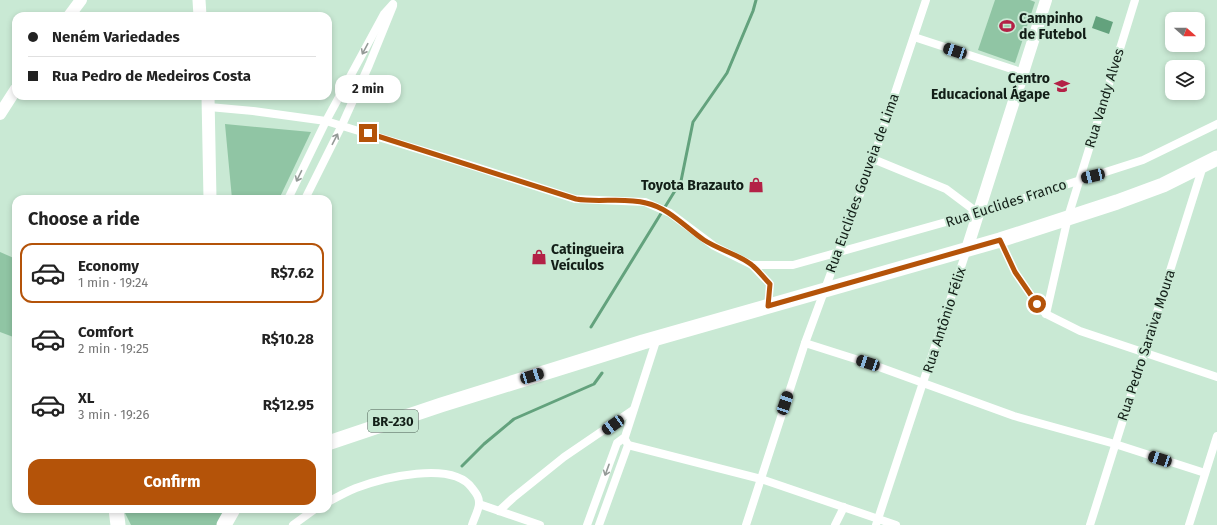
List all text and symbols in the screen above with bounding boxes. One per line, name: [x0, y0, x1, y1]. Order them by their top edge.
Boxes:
place label: Campinho de Futebol: [1019, 10, 1087, 43]
north arrow: [1165, 12, 1205, 52]
map controls: [1165, 12, 1205, 100]
sports icon: Campinho de Futebol: [998, 17, 1016, 35]
text: Neném Variedades: [52, 28, 180, 46]
one-way arrow: [361, 42, 369, 54]
car: [942, 42, 968, 60]
street label: Rua Vandy Alves: [1081, 46, 1128, 150]
button: layers: [1165, 60, 1205, 100]
text: Rua Pedro de Medeiros Costa: [52, 67, 251, 85]
place label: Centro Educacional Ágape: [931, 70, 1050, 103]
callout: 2 min: [335, 75, 401, 103]
school or university icon: Centro Educacional Ágape: [1053, 77, 1071, 95]
text: 2 min: [352, 81, 384, 96]
street label: Rua Euclides Gouveia de Lima: [822, 91, 903, 275]
route end: [359, 124, 377, 142]
one-way arrow: [332, 133, 339, 145]
car: [1080, 167, 1106, 185]
one-way arrow: [295, 170, 302, 182]
shop icon: Toyota Brazauto: [747, 176, 765, 194]
street label: Rua Euclides Franco: [944, 176, 1069, 231]
place label: Toyota Brazauto: [641, 177, 744, 194]
text: Choose a ride: [28, 208, 140, 230]
place label: Catingueira Veículos: [550, 241, 624, 274]
shop icon: Catingueira Veículos: [530, 248, 548, 266]
icon: car: [30, 255, 66, 291]
text: Economy: [78, 257, 139, 275]
text: R$7.62: [270, 264, 314, 282]
street label: Rua Antônio Félix: [919, 265, 970, 375]
street label: Rua Pedro Saraiva Moura: [1114, 267, 1179, 423]
text: 1 min · 19:24: [78, 275, 148, 290]
route start: [1028, 295, 1046, 313]
icon: car: [30, 321, 66, 357]
text: Comfort: [78, 323, 134, 341]
text: R$10.28: [261, 330, 314, 348]
text: 2 min · 19:25: [78, 341, 149, 356]
car: [855, 354, 881, 372]
car: [519, 367, 545, 385]
icon: car: [30, 387, 66, 423]
text: XL: [78, 389, 94, 407]
car: [776, 390, 794, 416]
text: R$12.95: [263, 396, 314, 414]
text: 3 min · 19:26: [78, 407, 149, 422]
road number: BR-230: [368, 410, 418, 432]
car: [600, 413, 626, 437]
car: [1147, 450, 1173, 468]
button: Confirm: [28, 459, 316, 505]
one-way arrow: [602, 464, 610, 476]

